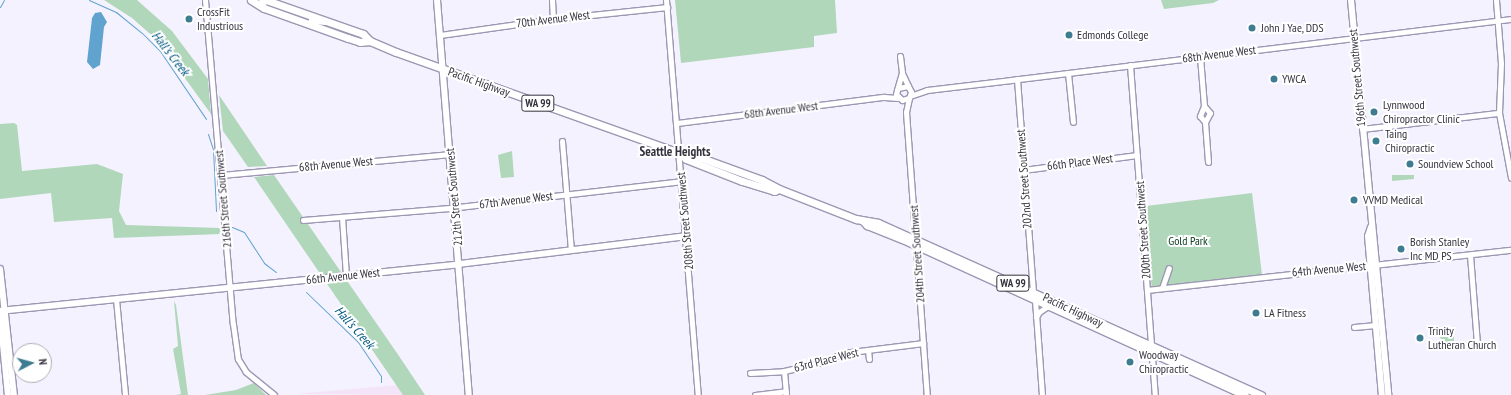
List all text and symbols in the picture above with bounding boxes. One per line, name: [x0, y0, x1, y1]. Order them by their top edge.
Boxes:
place label: CrossFit Industrious: [197, 5, 243, 33]
street label: 70th Avenue West: [515, 7, 591, 31]
marker: CrossFit Industrious: [184, 14, 194, 24]
place label: John J Yae, DDS: [1261, 21, 1325, 35]
marker: John J Yae, DDS: [1246, 22, 1258, 34]
place label: Edmonds College: [1077, 28, 1148, 42]
water label: Hall's Creek: [148, 29, 192, 79]
street label: 196th Street Southwest: [1346, 29, 1368, 127]
marker: Edmonds College: [1064, 30, 1074, 40]
street label: 68th Avenue West: [1181, 42, 1257, 66]
street label: Pacific Highway: [446, 64, 512, 100]
place label: YWCA: [1282, 72, 1306, 86]
marker: YWCA: [1269, 74, 1279, 84]
road number: WA 99: [521, 94, 555, 112]
street label: 68th Avenue West: [743, 98, 819, 122]
place label: Lynnwood Chiropractor Clinic: [1383, 98, 1460, 126]
marker: Lynnwood Chiropractor Clinic: [1368, 106, 1380, 118]
place label: Taing Chiropractic: [1385, 127, 1435, 155]
street label: 202nd Street Southwest: [1013, 129, 1035, 229]
marker: Taing Chiropractic: [1370, 135, 1382, 147]
district label: Seattle Heights: [640, 144, 710, 160]
street label: 212th Street Southwest: [443, 148, 465, 246]
street label: 216th Street Southwest: [212, 150, 234, 248]
street label: 66th Place West: [1046, 151, 1114, 173]
street label: 68th Avenue West: [298, 154, 374, 174]
place label: Soundview School: [1418, 157, 1494, 171]
marker: Soundview School: [1405, 159, 1415, 169]
street label: 208th Street Southwest: [674, 172, 696, 270]
street label: 200th Street Southwest: [1132, 181, 1154, 279]
street label: 67th Avenue West: [478, 188, 554, 212]
place label: VVMD Medical: [1363, 193, 1423, 207]
marker: VVMD Medical: [1348, 194, 1360, 206]
street label: 204th Street Southwest: [906, 205, 928, 303]
park label: Gold Park: [1168, 234, 1208, 248]
place label: Borish Stanley Inc MD PS: [1410, 235, 1469, 263]
marker: Borish Stanley Inc MD PS: [1395, 243, 1407, 255]
street label: 64th Avenue West: [1291, 259, 1367, 279]
street label: 66th Avenue West: [305, 265, 381, 287]
road number: WA 99: [996, 274, 1030, 292]
street label: Pacific Highway: [1041, 290, 1105, 330]
water label: Hall's Creek: [331, 303, 377, 353]
place label: LA Fitness: [1264, 306, 1306, 320]
marker: LA Fitness: [1251, 308, 1261, 318]
place label: Trinity Lutheran Church: [1428, 324, 1496, 352]
marker: Trinity Lutheran Church: [1415, 333, 1425, 343]
north arrow: [12, 343, 52, 383]
street label: 63rd Place West: [792, 345, 860, 375]
place label: Woodway Chiropractic: [1139, 348, 1189, 376]
marker: Woodway Chiropractic: [1124, 356, 1136, 368]
text: N: [36, 358, 50, 366]

